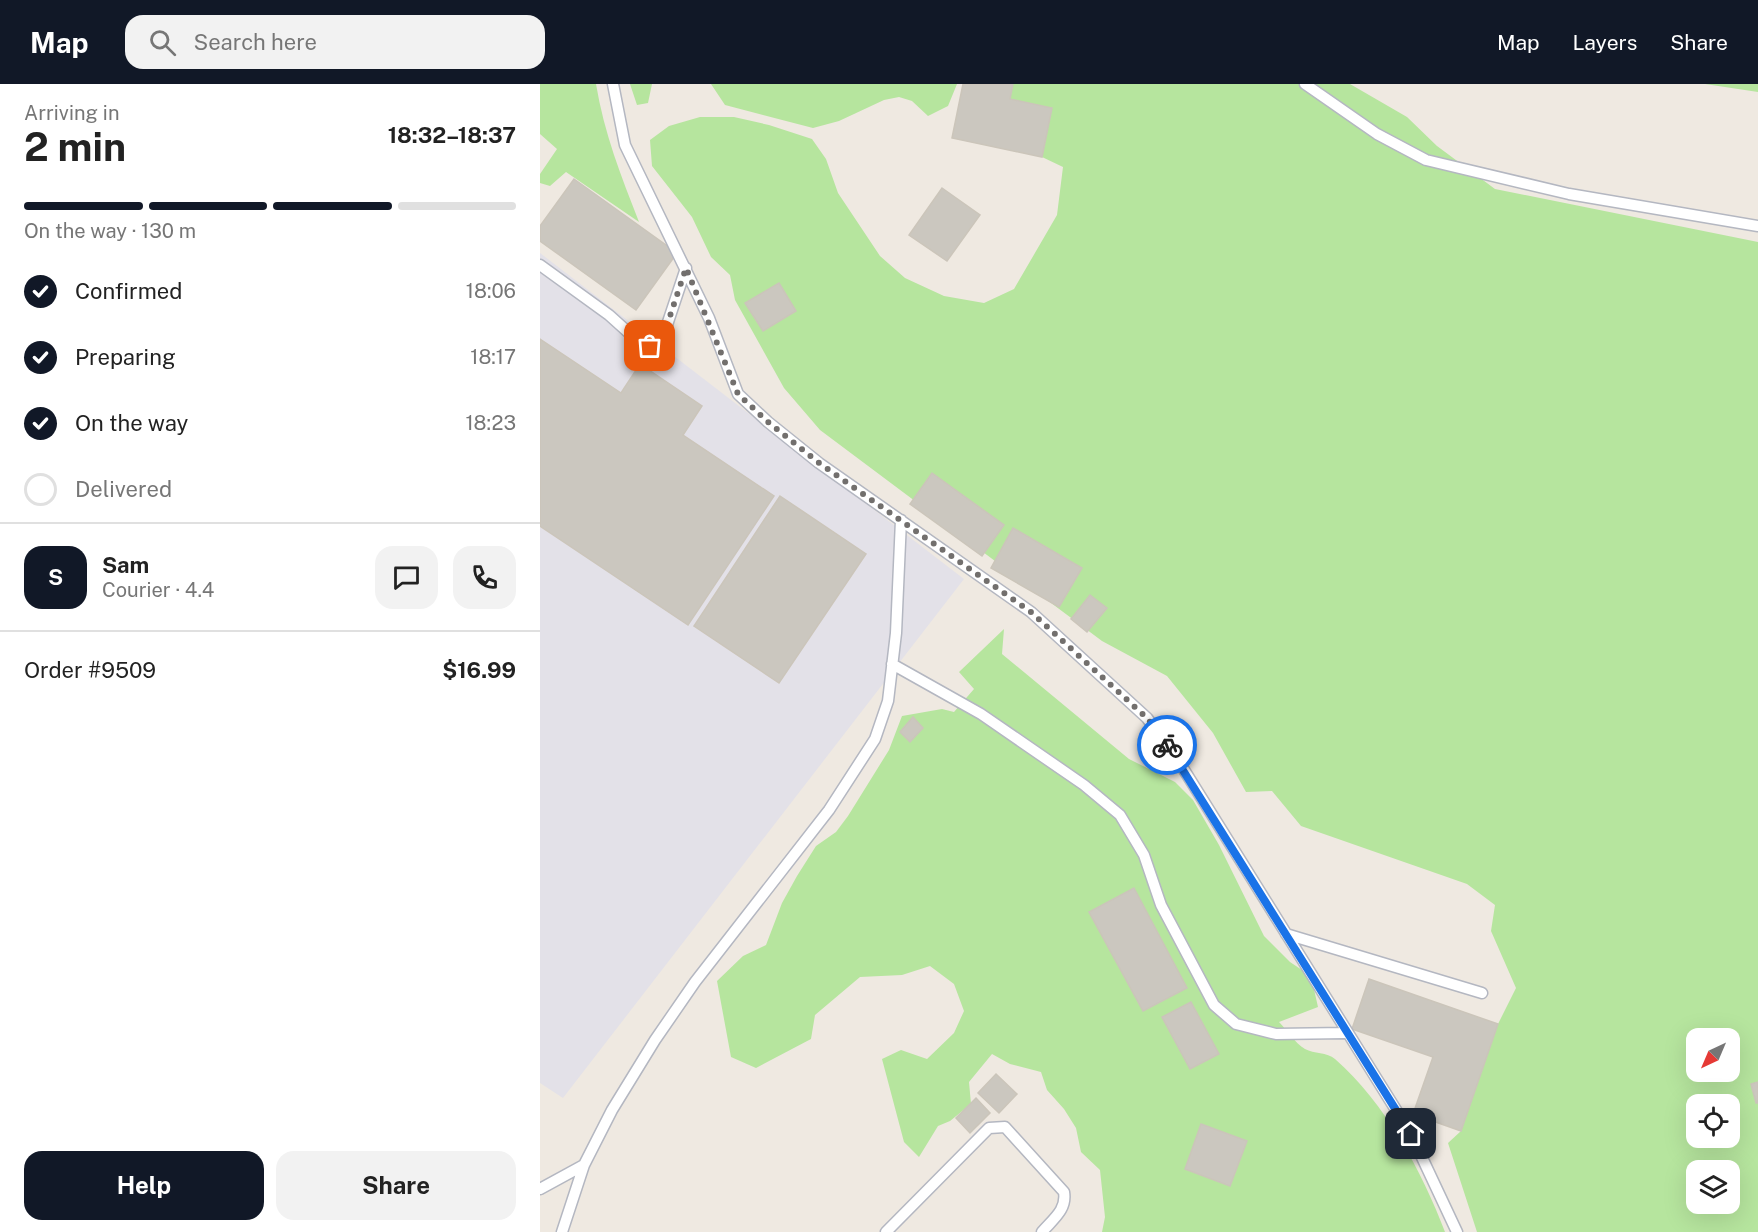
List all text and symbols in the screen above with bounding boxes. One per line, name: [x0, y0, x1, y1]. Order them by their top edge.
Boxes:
search box: [125, 15, 545, 69]
text: Map: [30, 26, 89, 59]
icon: search: [146, 26, 179, 59]
text: Search here: [194, 29, 317, 55]
text: Map: [1497, 30, 1540, 55]
text: Layers: [1573, 30, 1637, 55]
text: Share: [1670, 30, 1728, 55]
text: Arriving in: [24, 101, 119, 125]
text: 18:32–18:37: [388, 122, 516, 148]
text: 2 min: [24, 124, 126, 170]
text: On the way · 130 m: [24, 219, 196, 243]
icon: check: [24, 275, 57, 308]
text: Confirmed: [75, 278, 182, 304]
text: 18:06: [466, 279, 516, 303]
pin: [624, 320, 675, 371]
icon: bag: [633, 329, 666, 362]
icon: check: [24, 341, 57, 374]
text: Preparing: [75, 344, 176, 370]
text: 18:17: [470, 345, 516, 369]
icon: check: [24, 407, 57, 440]
text: On the way: [75, 410, 188, 436]
text: 18:23: [465, 411, 516, 435]
text: Delivered: [75, 476, 172, 502]
button: chat: [375, 546, 438, 609]
button: phone: [453, 546, 516, 609]
text: Sam: [102, 552, 149, 578]
text: S: [48, 564, 63, 590]
text: Courier · 4.4: [102, 578, 214, 602]
text: Order #9509: [24, 657, 156, 683]
text: $16.99: [442, 657, 516, 683]
courier: [1137, 715, 1197, 775]
icon: bike: [1151, 729, 1184, 762]
north arrow: [1686, 1028, 1740, 1082]
map controls: [1686, 1028, 1740, 1214]
button: locate: [1686, 1094, 1740, 1148]
pin: [1385, 1108, 1436, 1159]
icon: home: [1394, 1117, 1427, 1150]
button: Help: [24, 1151, 264, 1220]
button: Share: [276, 1151, 516, 1220]
button: layers: [1686, 1160, 1740, 1214]

